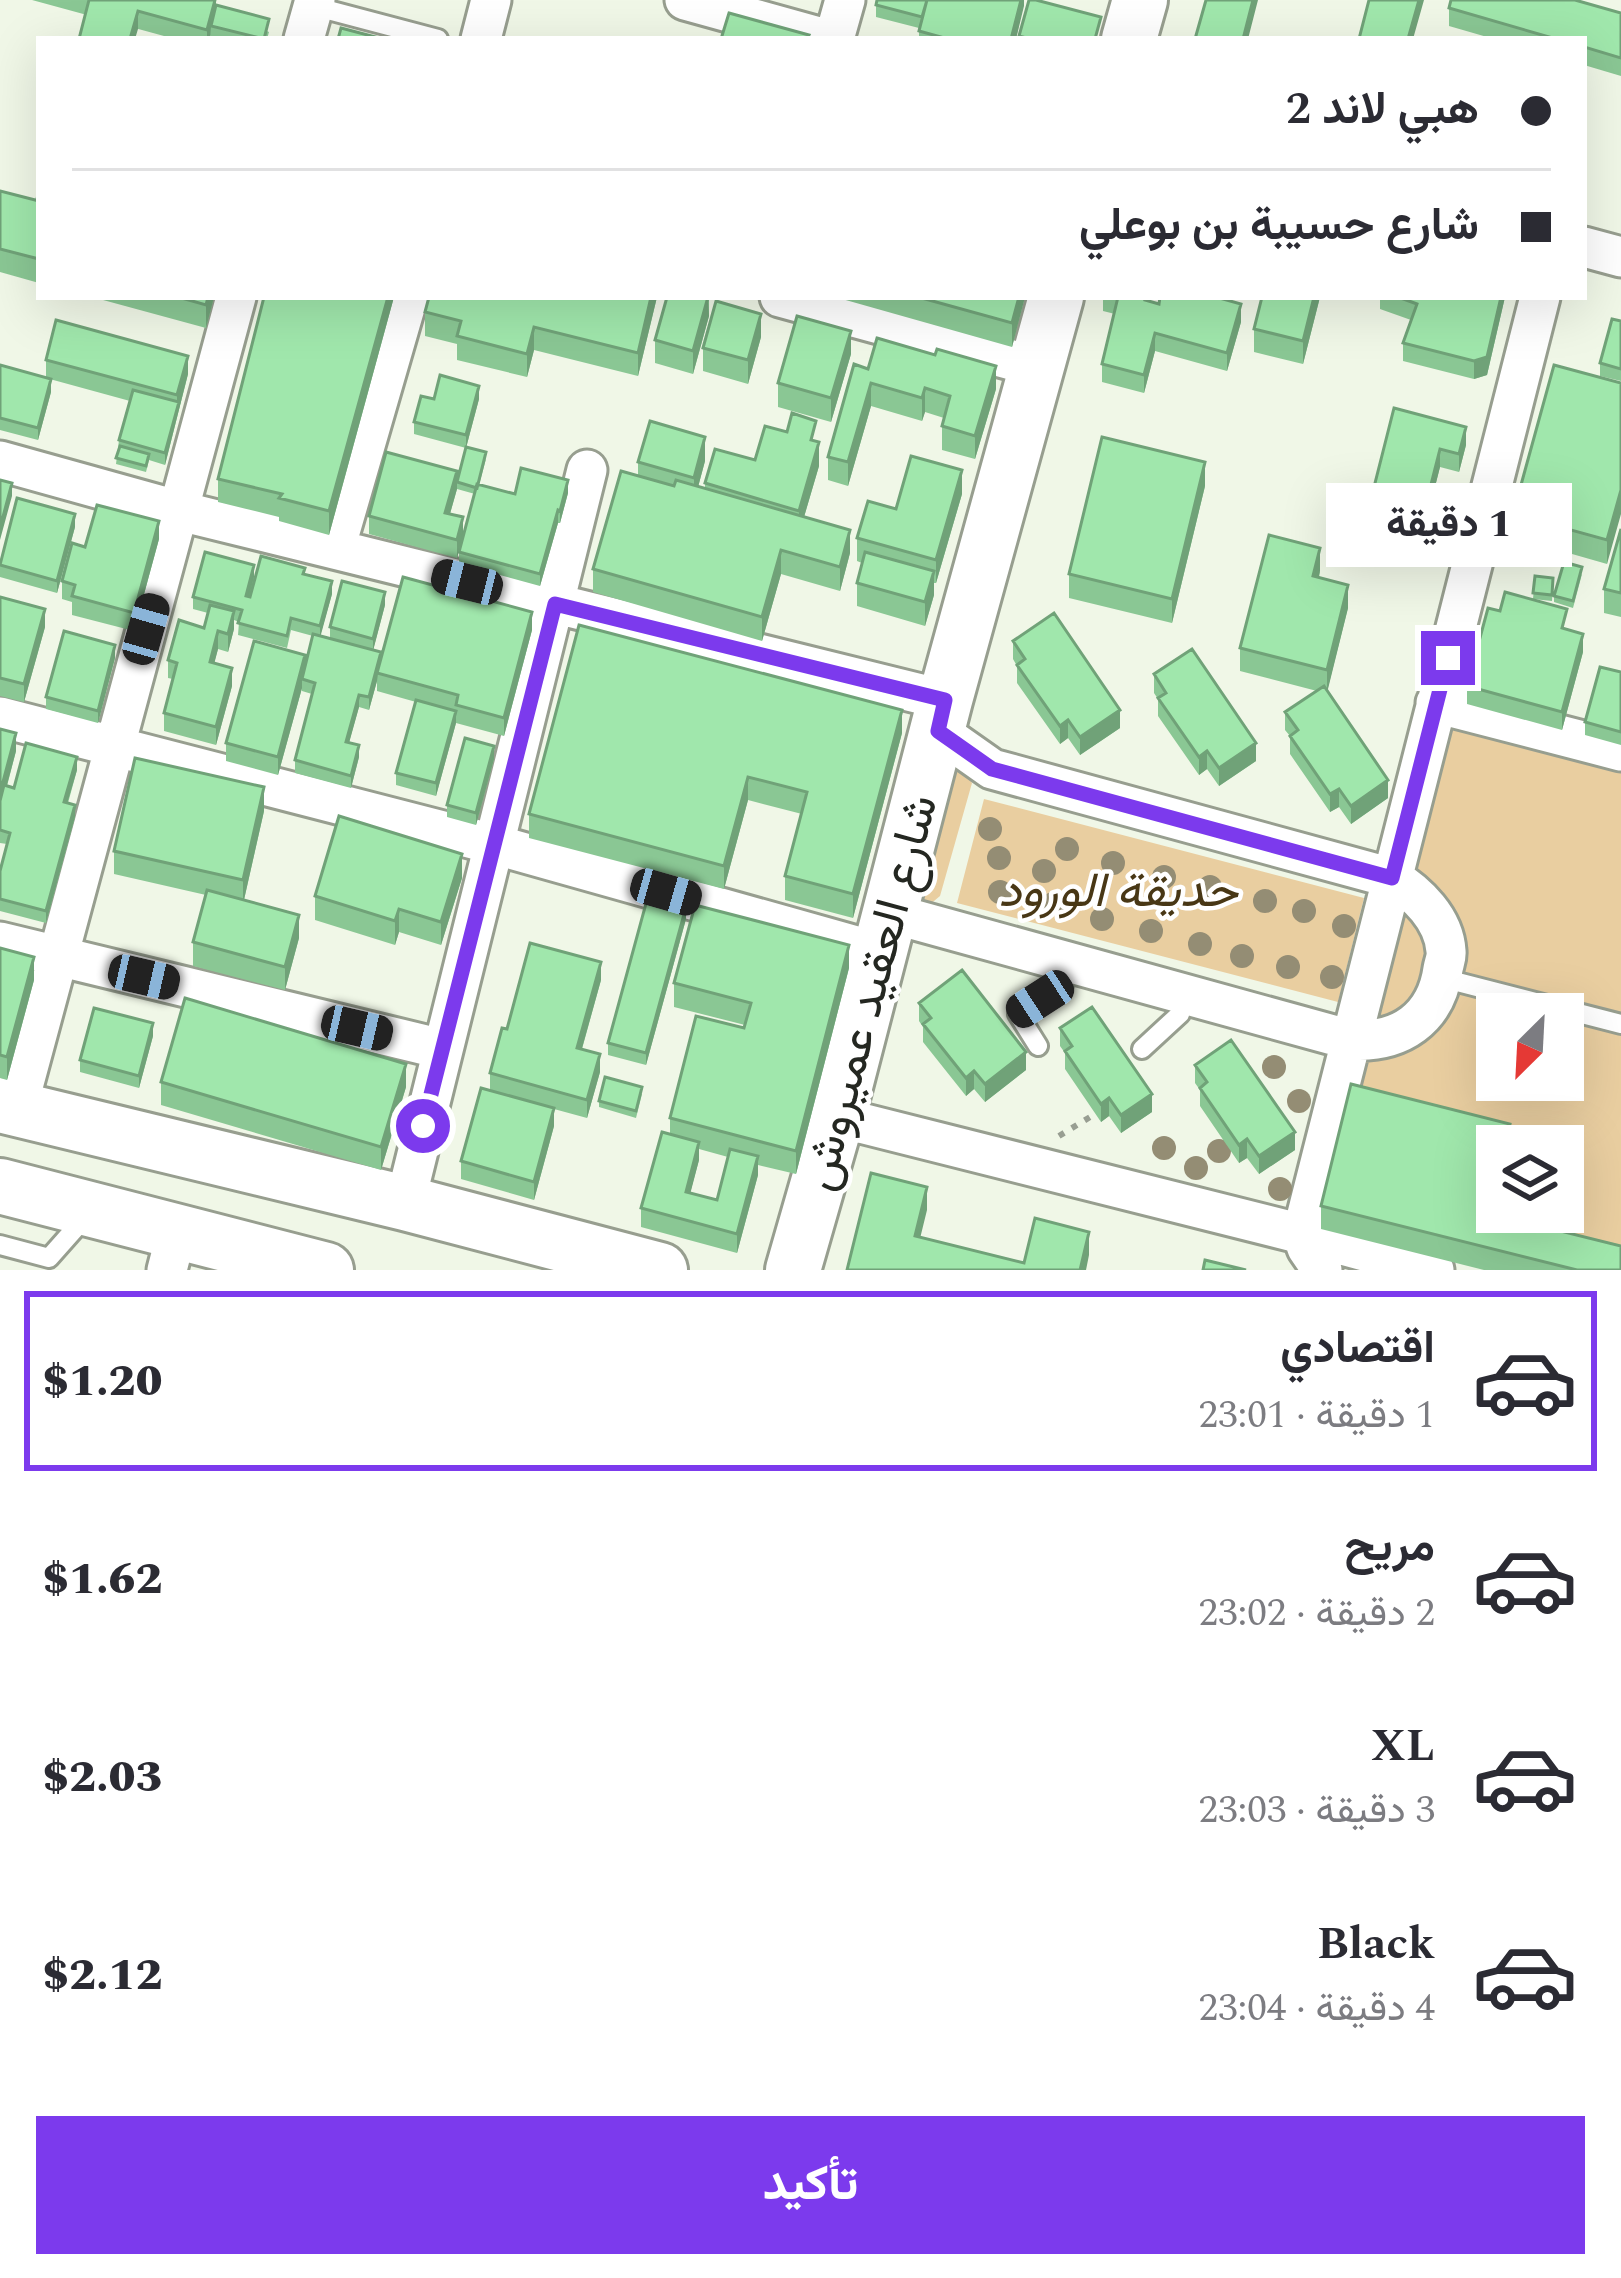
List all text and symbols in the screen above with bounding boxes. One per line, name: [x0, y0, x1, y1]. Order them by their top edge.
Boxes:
text: هبي لاند 2: [1286, 75, 1479, 144]
text: شارع حسيبة بن بوعلي: [1079, 191, 1479, 260]
callout: 1 دقيقة: [1325, 484, 1571, 568]
text: 1 دقيقة: [1386, 495, 1512, 554]
car: [428, 556, 506, 608]
car: [119, 589, 173, 669]
route end: [1421, 631, 1475, 685]
street label: شارع العقيد عميروش: [782, 786, 958, 1199]
park label: حديقة الورود: [998, 855, 1239, 928]
car: [626, 865, 706, 919]
car: [105, 951, 183, 1003]
car: [1000, 964, 1080, 1034]
north arrow: [1476, 993, 1584, 1101]
map controls: [1476, 993, 1584, 1233]
car: [318, 1002, 396, 1054]
route start: [396, 1099, 450, 1153]
button: layers: [1476, 1125, 1584, 1233]
text: اقتصادي: [1280, 1314, 1435, 1383]
icon: car: [1471, 1327, 1579, 1435]
text: $1.20: [42, 1347, 163, 1416]
text: 1 دقيقة · 23:01: [1198, 1386, 1435, 1445]
text: مريح: [1344, 1512, 1435, 1581]
icon: car: [1471, 1525, 1579, 1633]
text: $1.62: [42, 1545, 163, 1614]
text: 2 دقيقة · 23:02: [1198, 1584, 1435, 1643]
text: XL: [1371, 1712, 1435, 1781]
icon: car: [1471, 1723, 1579, 1831]
text: $2.03: [42, 1743, 163, 1812]
text: 3 دقيقة · 23:03: [1198, 1781, 1435, 1840]
text: Black: [1317, 1910, 1435, 1979]
icon: car: [1471, 1921, 1579, 2029]
text: $2.12: [42, 1941, 163, 2010]
text: 4 دقيقة · 23:04: [1198, 1979, 1435, 2038]
button: تأكيد: [36, 2116, 1585, 2254]

